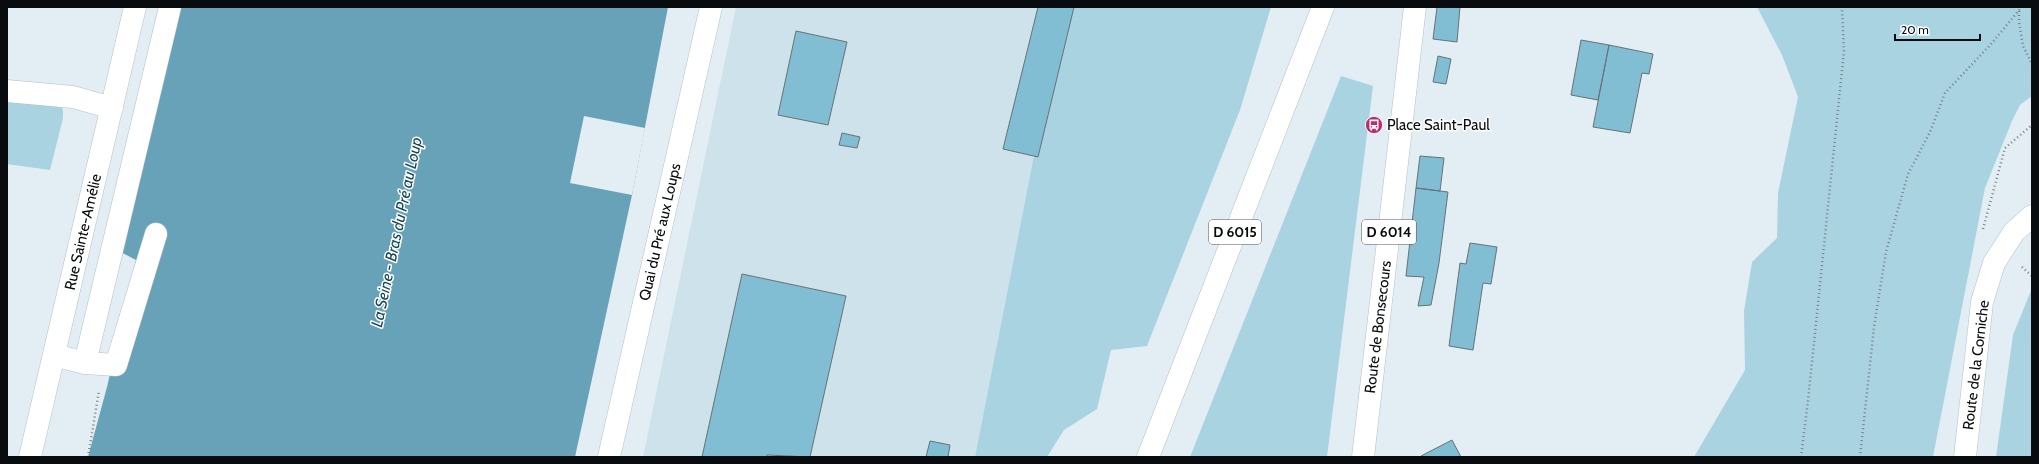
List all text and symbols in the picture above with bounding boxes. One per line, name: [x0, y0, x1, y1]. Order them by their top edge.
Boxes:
scale bar: [1895, 16, 1980, 42]
text: 20 m: [1901, 22, 1929, 37]
bus stop icon: Place Saint-Paul: [1364, 115, 1384, 135]
place label: Place Saint-Paul: [1387, 116, 1490, 134]
water label: La Seine - Bras du Pré au Loup: [367, 135, 426, 329]
street label: Quai du Pré aux Loups: [635, 162, 685, 302]
street label: Rue Sainte-Amélie: [61, 172, 105, 292]
road number: D 6015: [1209, 220, 1261, 244]
road number: D 6014: [1362, 220, 1416, 244]
street label: Route de Bonsecours: [1361, 260, 1395, 394]
street label: Route de la Corniche: [1959, 299, 1993, 431]

